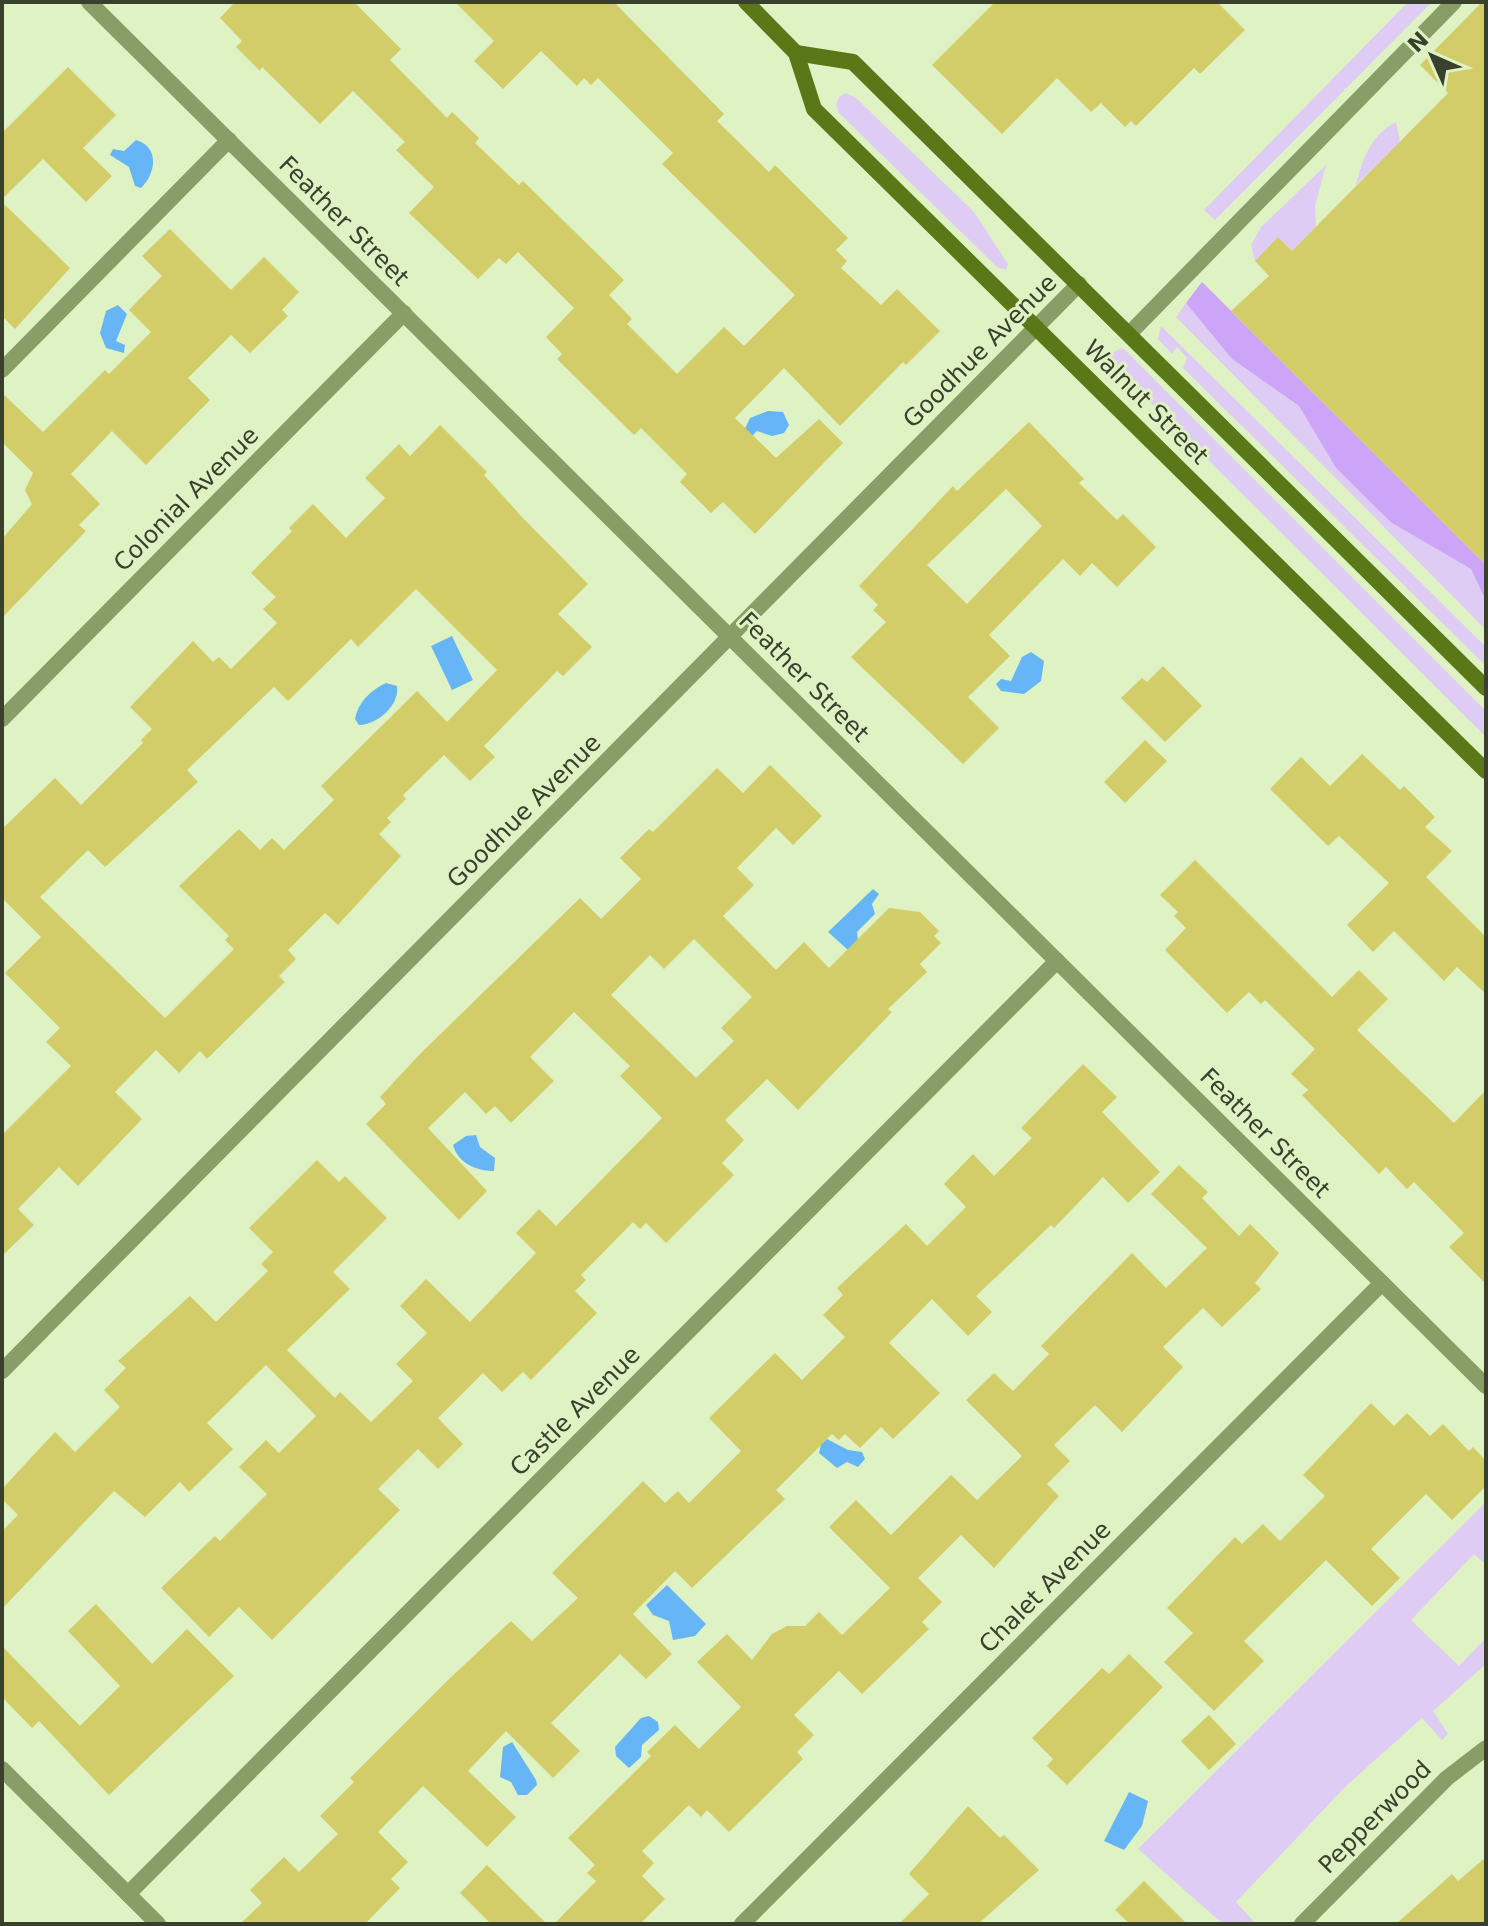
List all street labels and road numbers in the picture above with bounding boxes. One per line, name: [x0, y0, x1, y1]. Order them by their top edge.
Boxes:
street label: Feather Street: [273, 150, 415, 292]
street label: Goodhue Avenue: [898, 269, 1062, 433]
street label: Walnut Street: [1078, 334, 1214, 470]
street label: Colonial Avenue: [108, 421, 264, 577]
street label: Feather Street: [733, 606, 875, 748]
street label: Goodhue Avenue: [442, 729, 606, 893]
street label: Feather Street: [1194, 1062, 1336, 1204]
street label: Castle Avenue: [504, 1340, 646, 1482]
street label: Chalet Avenue: [973, 1515, 1117, 1659]
street label: Pepperwood: [1313, 1755, 1437, 1879]

